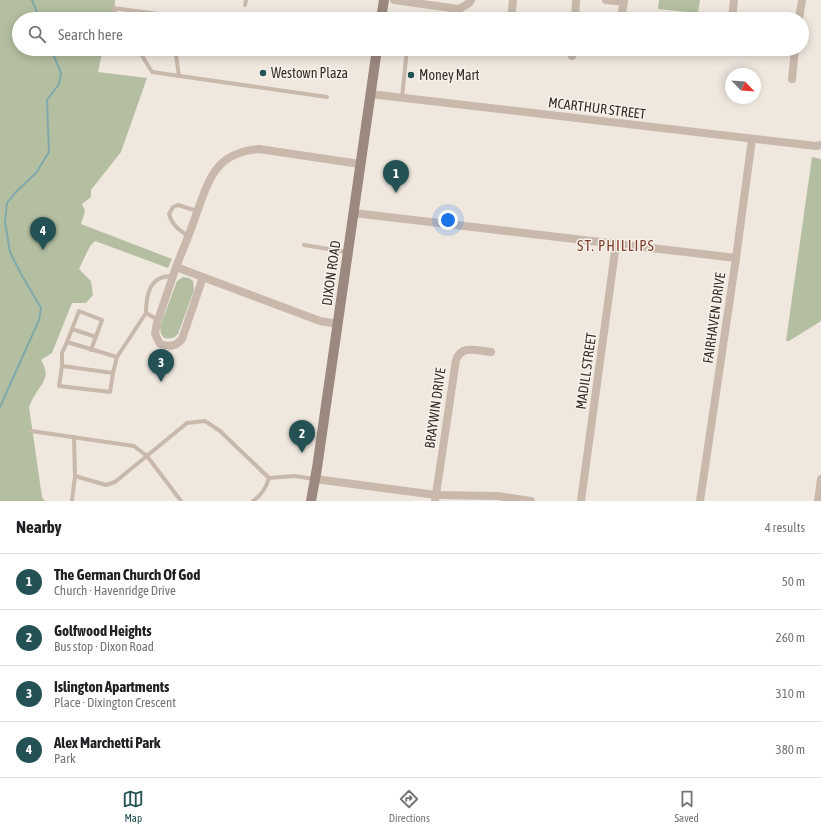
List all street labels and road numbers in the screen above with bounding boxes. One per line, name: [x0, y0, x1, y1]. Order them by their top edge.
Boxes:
street label: MCARTHUR STREET: [547, 94, 647, 122]
street label: DIXON ROAD: [319, 239, 344, 307]
street label: FAIRHAVEN DRIVE: [700, 271, 728, 365]
street label: MADILL STREET: [573, 332, 599, 410]
street label: BRAYWIN DRIVE: [421, 367, 449, 449]

